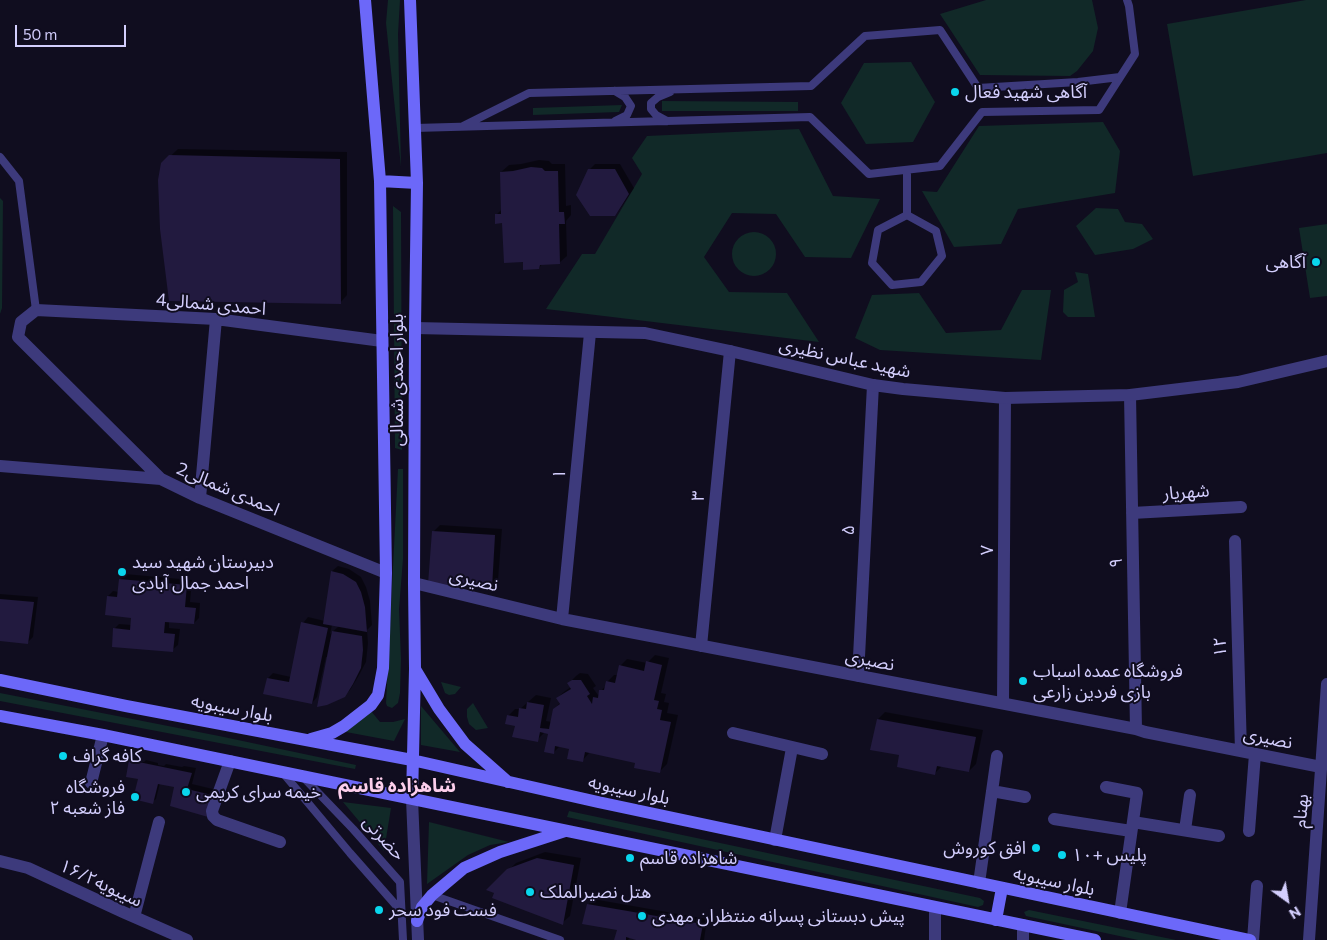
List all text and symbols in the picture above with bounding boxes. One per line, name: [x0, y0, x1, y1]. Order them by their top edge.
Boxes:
scale bar: [18, 15, 129, 47]
text: 50 m: [23, 25, 57, 43]
place label: آگاهی شهید فعال: [965, 81, 1087, 103]
marker: آگاهی شهید فعال: [949, 86, 961, 98]
place label: آگاهی: [1266, 251, 1306, 273]
marker: آگاهی: [1310, 256, 1322, 268]
street label: 4احمدی شمالی: [155, 288, 267, 320]
street label: بلوار احمدی شمالی: [386, 314, 408, 446]
street label: شهید عباس نظیری: [777, 334, 913, 382]
street label: 2احمدی شمالی: [173, 458, 283, 520]
street label: ۱: [548, 468, 570, 480]
street label: شهریار: [1162, 480, 1210, 504]
street label: ۳: [687, 490, 709, 502]
street label: ۵: [837, 524, 859, 536]
street label: ۷: [976, 545, 998, 555]
place label: دبیرستان شهید سید احمد جمال آبادی: [132, 551, 274, 594]
street label: ۹: [1105, 558, 1127, 568]
street label: نصیری: [447, 564, 501, 596]
marker: دبیرستان شهید سید احمد جمال آبادی: [116, 566, 128, 578]
street label: ۱۲: [1209, 636, 1231, 658]
street label: نصیری: [844, 645, 896, 675]
place label: فروشگاه عمده اسباب بازی فردین زارعی: [1033, 660, 1183, 702]
marker: فروشگاه عمده اسباب بازی فردین زارعی: [1017, 675, 1029, 687]
street label: بلوار سیبویه: [189, 690, 275, 726]
street label: نصیری: [1242, 723, 1294, 753]
place label: کافه گراف: [73, 745, 142, 767]
marker: کافه گراف: [57, 750, 69, 762]
street label: بلوار سیبویه: [586, 771, 672, 809]
district label: شاهزاده قاسم: [338, 775, 456, 797]
place label: فروشگاه فاز شعبه ۲: [50, 776, 125, 819]
place label: خیمه سرای کریمی: [196, 781, 321, 803]
marker: خیمه سرای کریمی: [180, 786, 192, 798]
marker: فروشگاه فاز شعبه ۲: [129, 791, 141, 803]
street label: بهنام: [1289, 793, 1313, 829]
street label: حضرتی: [358, 811, 410, 865]
place label: افق کوروش: [943, 837, 1026, 859]
marker: افق کوروش: [1030, 842, 1042, 854]
place label: پلیس +۱۰: [1072, 844, 1147, 866]
place label: شاهزاده قاسم: [640, 847, 737, 869]
marker: پلیس +۱۰: [1056, 849, 1068, 861]
marker: شاهزاده قاسم: [624, 852, 636, 864]
street label: سیبویه۱۶/۲: [56, 855, 146, 911]
street label: بلوار سیبویه: [1011, 862, 1097, 900]
north arrow: [1262, 875, 1312, 925]
place label: هتل نصیرالملک: [540, 881, 651, 903]
marker: هتل نصیرالملک: [524, 886, 536, 898]
place label: فست فود سحر: [389, 899, 497, 921]
text: N: [1286, 903, 1304, 923]
marker: فست فود سحر: [373, 904, 385, 916]
place label: پیش دبستانی پسرانه منتظران مهدی: [652, 905, 905, 927]
marker: پیش دبستانی پسرانه منتظران مهدی: [636, 910, 648, 922]

